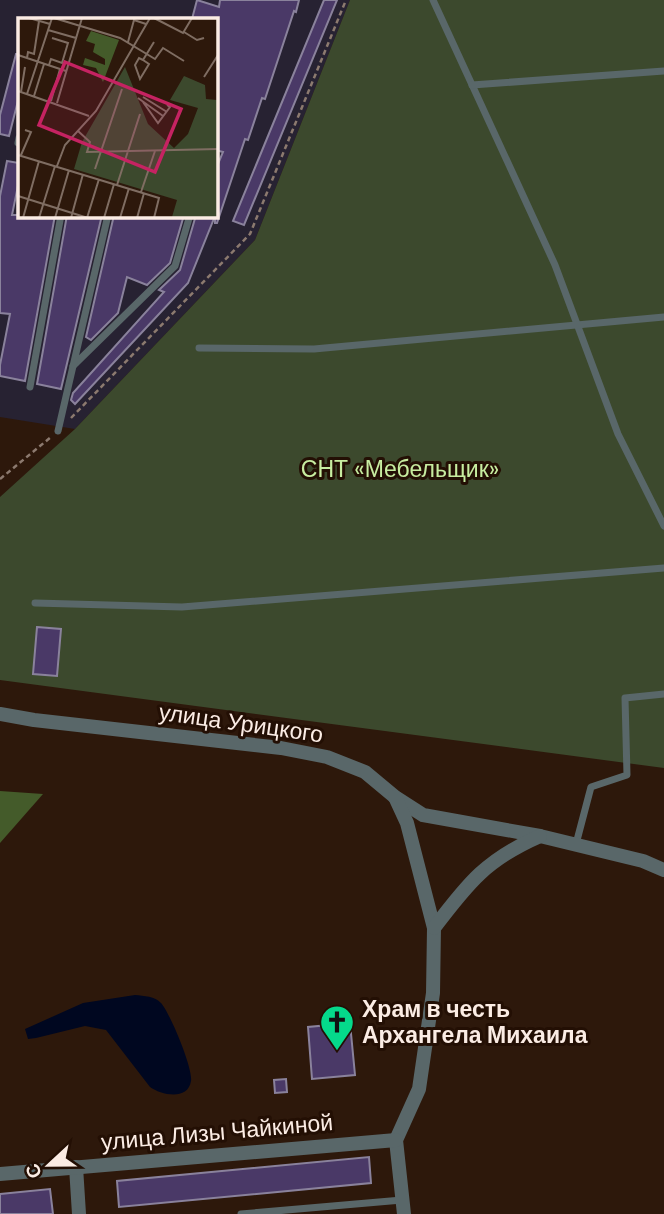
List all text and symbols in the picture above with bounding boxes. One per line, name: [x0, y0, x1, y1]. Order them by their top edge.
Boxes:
inset map: [18, 18, 217, 217]
park label: СНТ «Мебельщик»: [301, 454, 499, 484]
street label: улица Урицкого: [157, 697, 325, 749]
place label: Храм в честь Архангела Михаила: [362, 994, 588, 1050]
church icon: Храм в честь Архангела Михаила: [318, 1003, 356, 1052]
street label: улица Лизы Чайкиной: [100, 1107, 334, 1157]
north arrow: [14, 1130, 84, 1200]
text: С: [19, 1160, 48, 1182]

